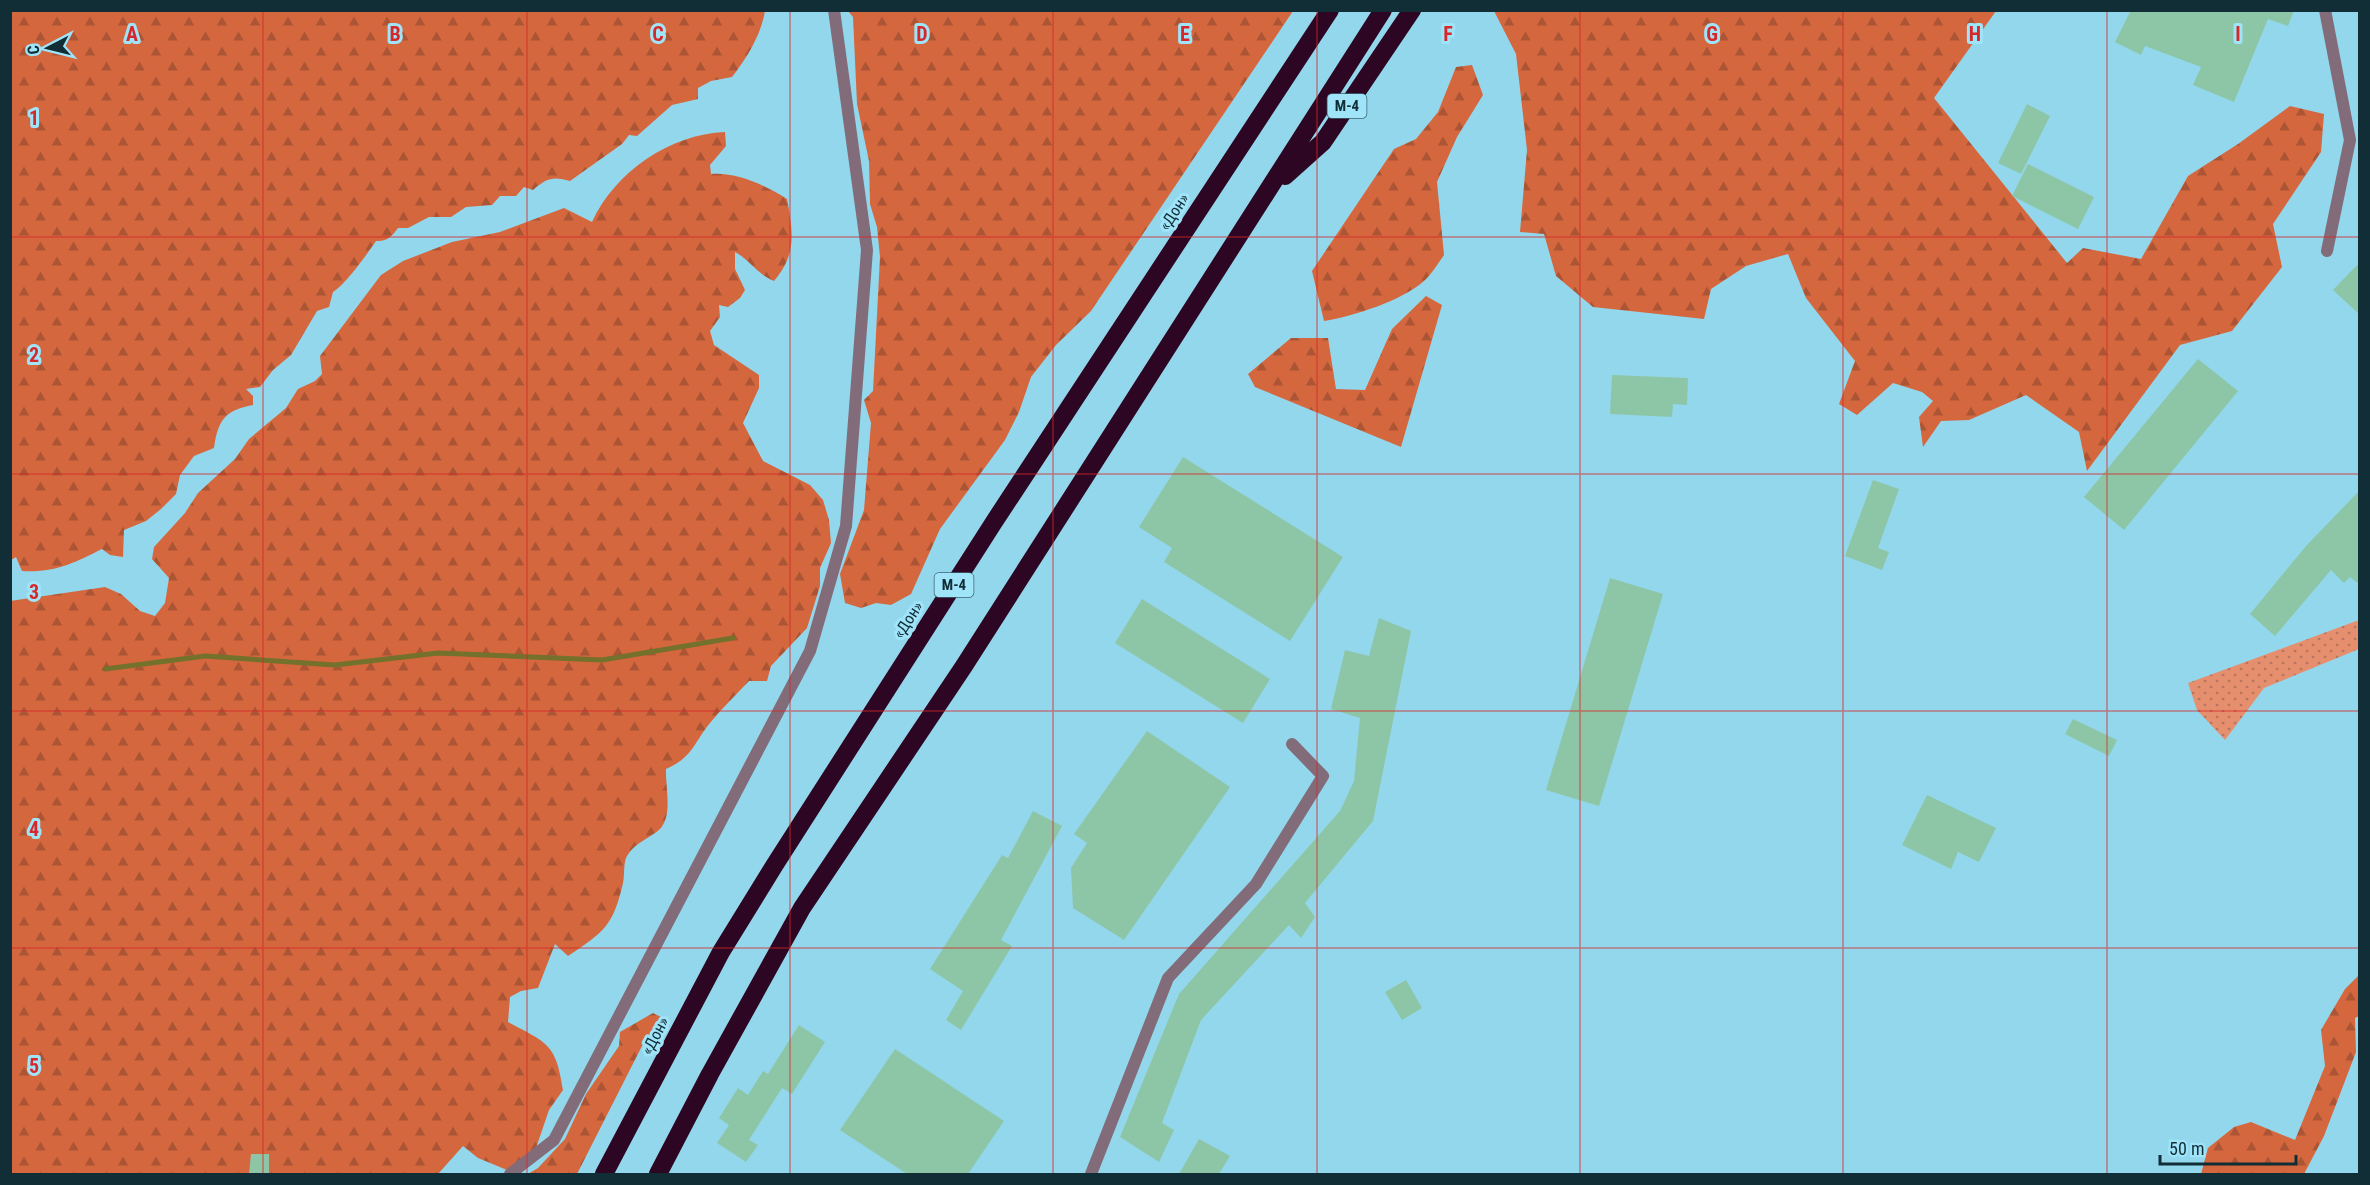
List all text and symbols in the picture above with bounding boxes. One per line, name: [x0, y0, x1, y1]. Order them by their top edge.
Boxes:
north arrow: [18, 18, 78, 78]
text: A: [126, 22, 138, 46]
text: B: [389, 22, 401, 46]
text: C: [652, 22, 664, 46]
text: D: [916, 22, 928, 46]
text: E: [1180, 22, 1190, 46]
text: F: [1443, 22, 1453, 46]
text: G: [1706, 22, 1718, 46]
text: H: [1969, 22, 1981, 46]
text: I: [2235, 22, 2241, 46]
text: С: [24, 44, 44, 55]
road number: М-4: [1328, 94, 1366, 118]
text: 1: [29, 106, 39, 130]
street label: «Дон»: [1155, 190, 1193, 234]
text: 2: [29, 343, 39, 367]
road number: М-4: [934, 573, 974, 597]
text: 3: [29, 580, 39, 604]
street label: «Дон»: [889, 598, 927, 642]
text: 4: [29, 817, 39, 841]
street label: «Дон»: [637, 1014, 673, 1058]
text: 5: [29, 1054, 39, 1078]
scale bar: [2160, 1128, 2296, 1166]
text: 50 m: [2169, 1138, 2204, 1159]

